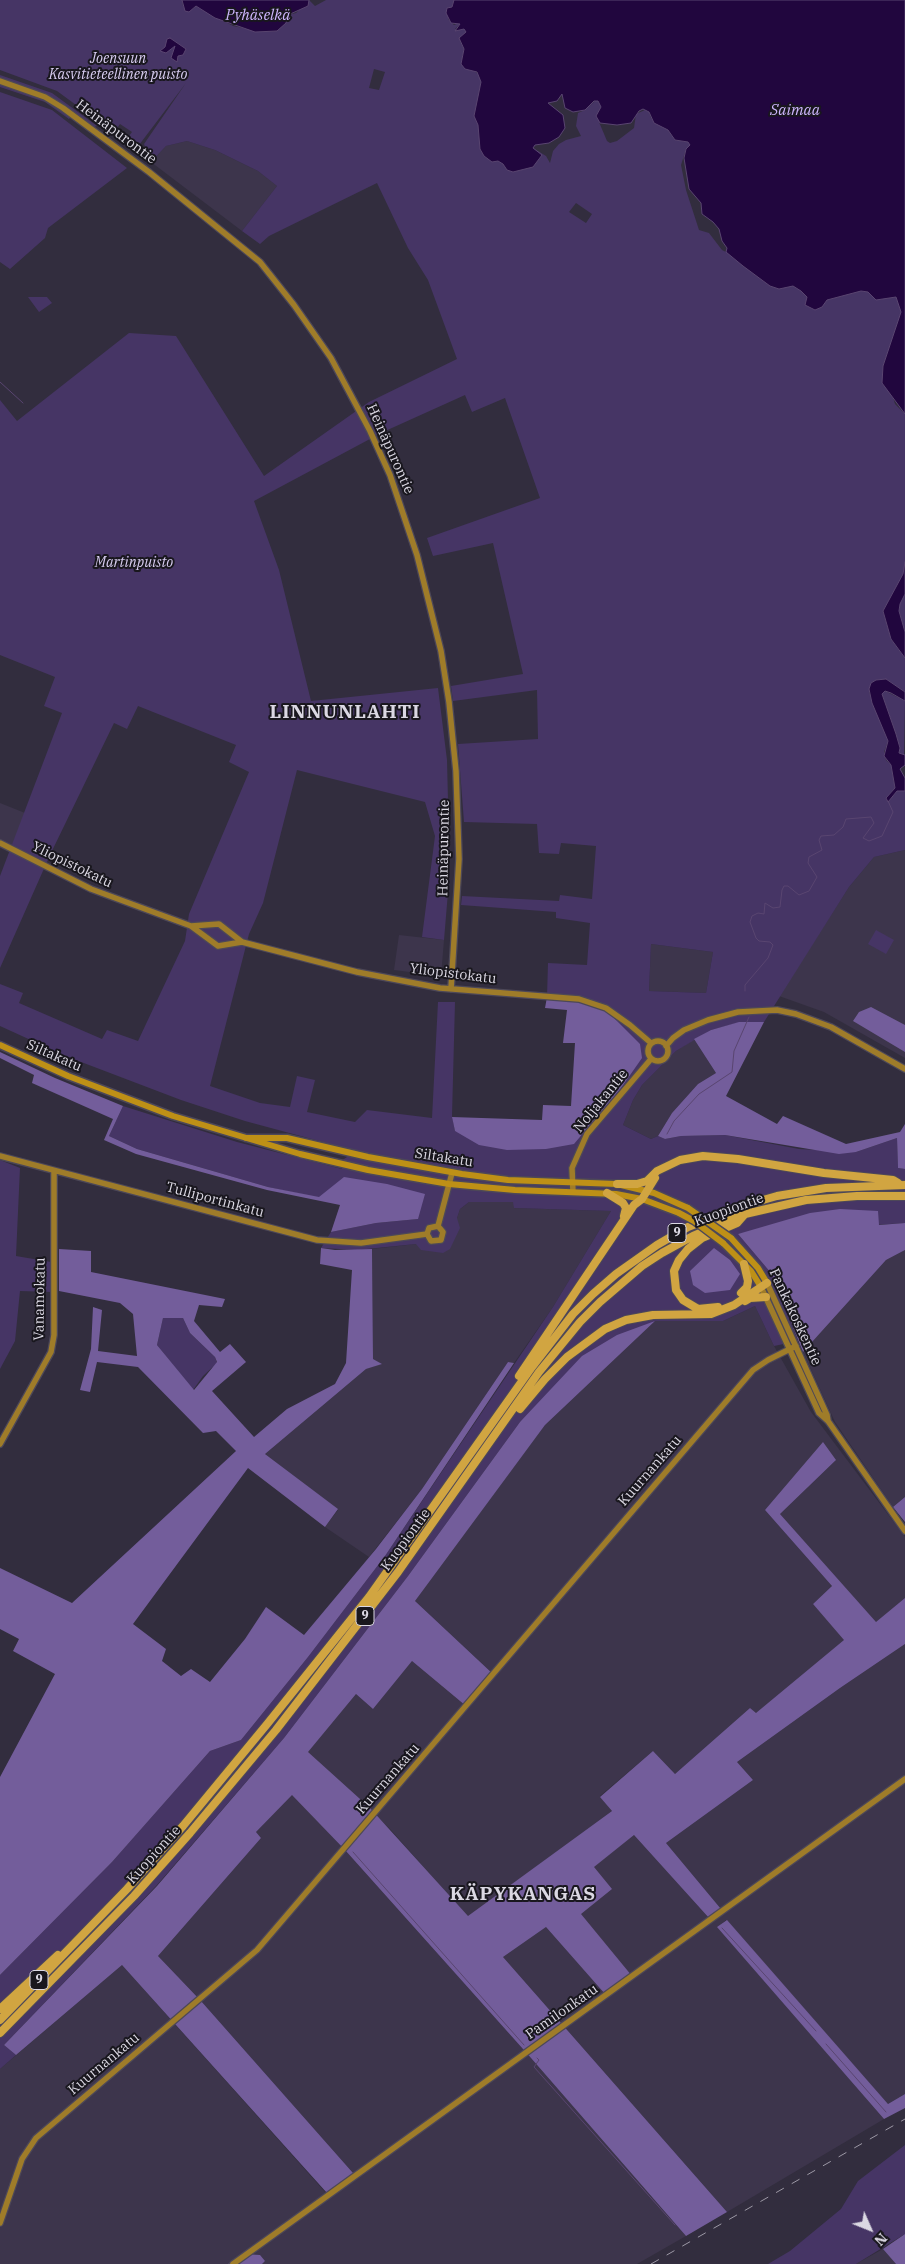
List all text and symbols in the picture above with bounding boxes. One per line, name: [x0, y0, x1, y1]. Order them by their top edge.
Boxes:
water label: Pyhäselkä: [226, 7, 290, 25]
park label: Joensuun Kasvitieteellinen puisto: [49, 51, 187, 84]
street label: Heinäpurontie: [72, 96, 160, 168]
water label: Saimaa: [770, 102, 820, 120]
street label: Heinäpurontie: [363, 401, 417, 497]
park label: Martinpuisto: [95, 555, 173, 571]
district label: LINNUNLAHTI: [268, 702, 422, 724]
street label: Heinäpurontie: [435, 800, 453, 896]
street label: Yliopistokatu: [29, 838, 115, 892]
street label: Yliopistokatu: [409, 960, 497, 988]
street label: Siltakatu: [24, 1036, 84, 1076]
street label: Noljakantie: [570, 1066, 632, 1136]
street label: Siltakatu: [414, 1145, 474, 1171]
street label: Tulliportinkatu: [164, 1179, 266, 1221]
street label: Kuopiontie: [692, 1190, 766, 1230]
road number: 9: [668, 1224, 686, 1242]
street label: Vanamokatu: [31, 1257, 49, 1341]
street label: Pankakoskentie: [765, 1266, 825, 1368]
street label: Kuurnankatu: [615, 1432, 685, 1510]
street label: Kuopiontie: [378, 1506, 434, 1574]
road number: 9: [356, 1606, 374, 1625]
street label: Kuurnankatu: [353, 1740, 423, 1818]
street label: Kuopiontie: [123, 1822, 185, 1888]
district label: KÄPYKANGAS: [448, 1884, 598, 1906]
road number: 9: [30, 1970, 48, 1990]
street label: Pamilonkatu: [523, 1981, 601, 2043]
street label: Kuurnankatu: [65, 2029, 143, 2099]
north arrow: [845, 2204, 895, 2254]
text: N: [870, 2229, 891, 2250]

